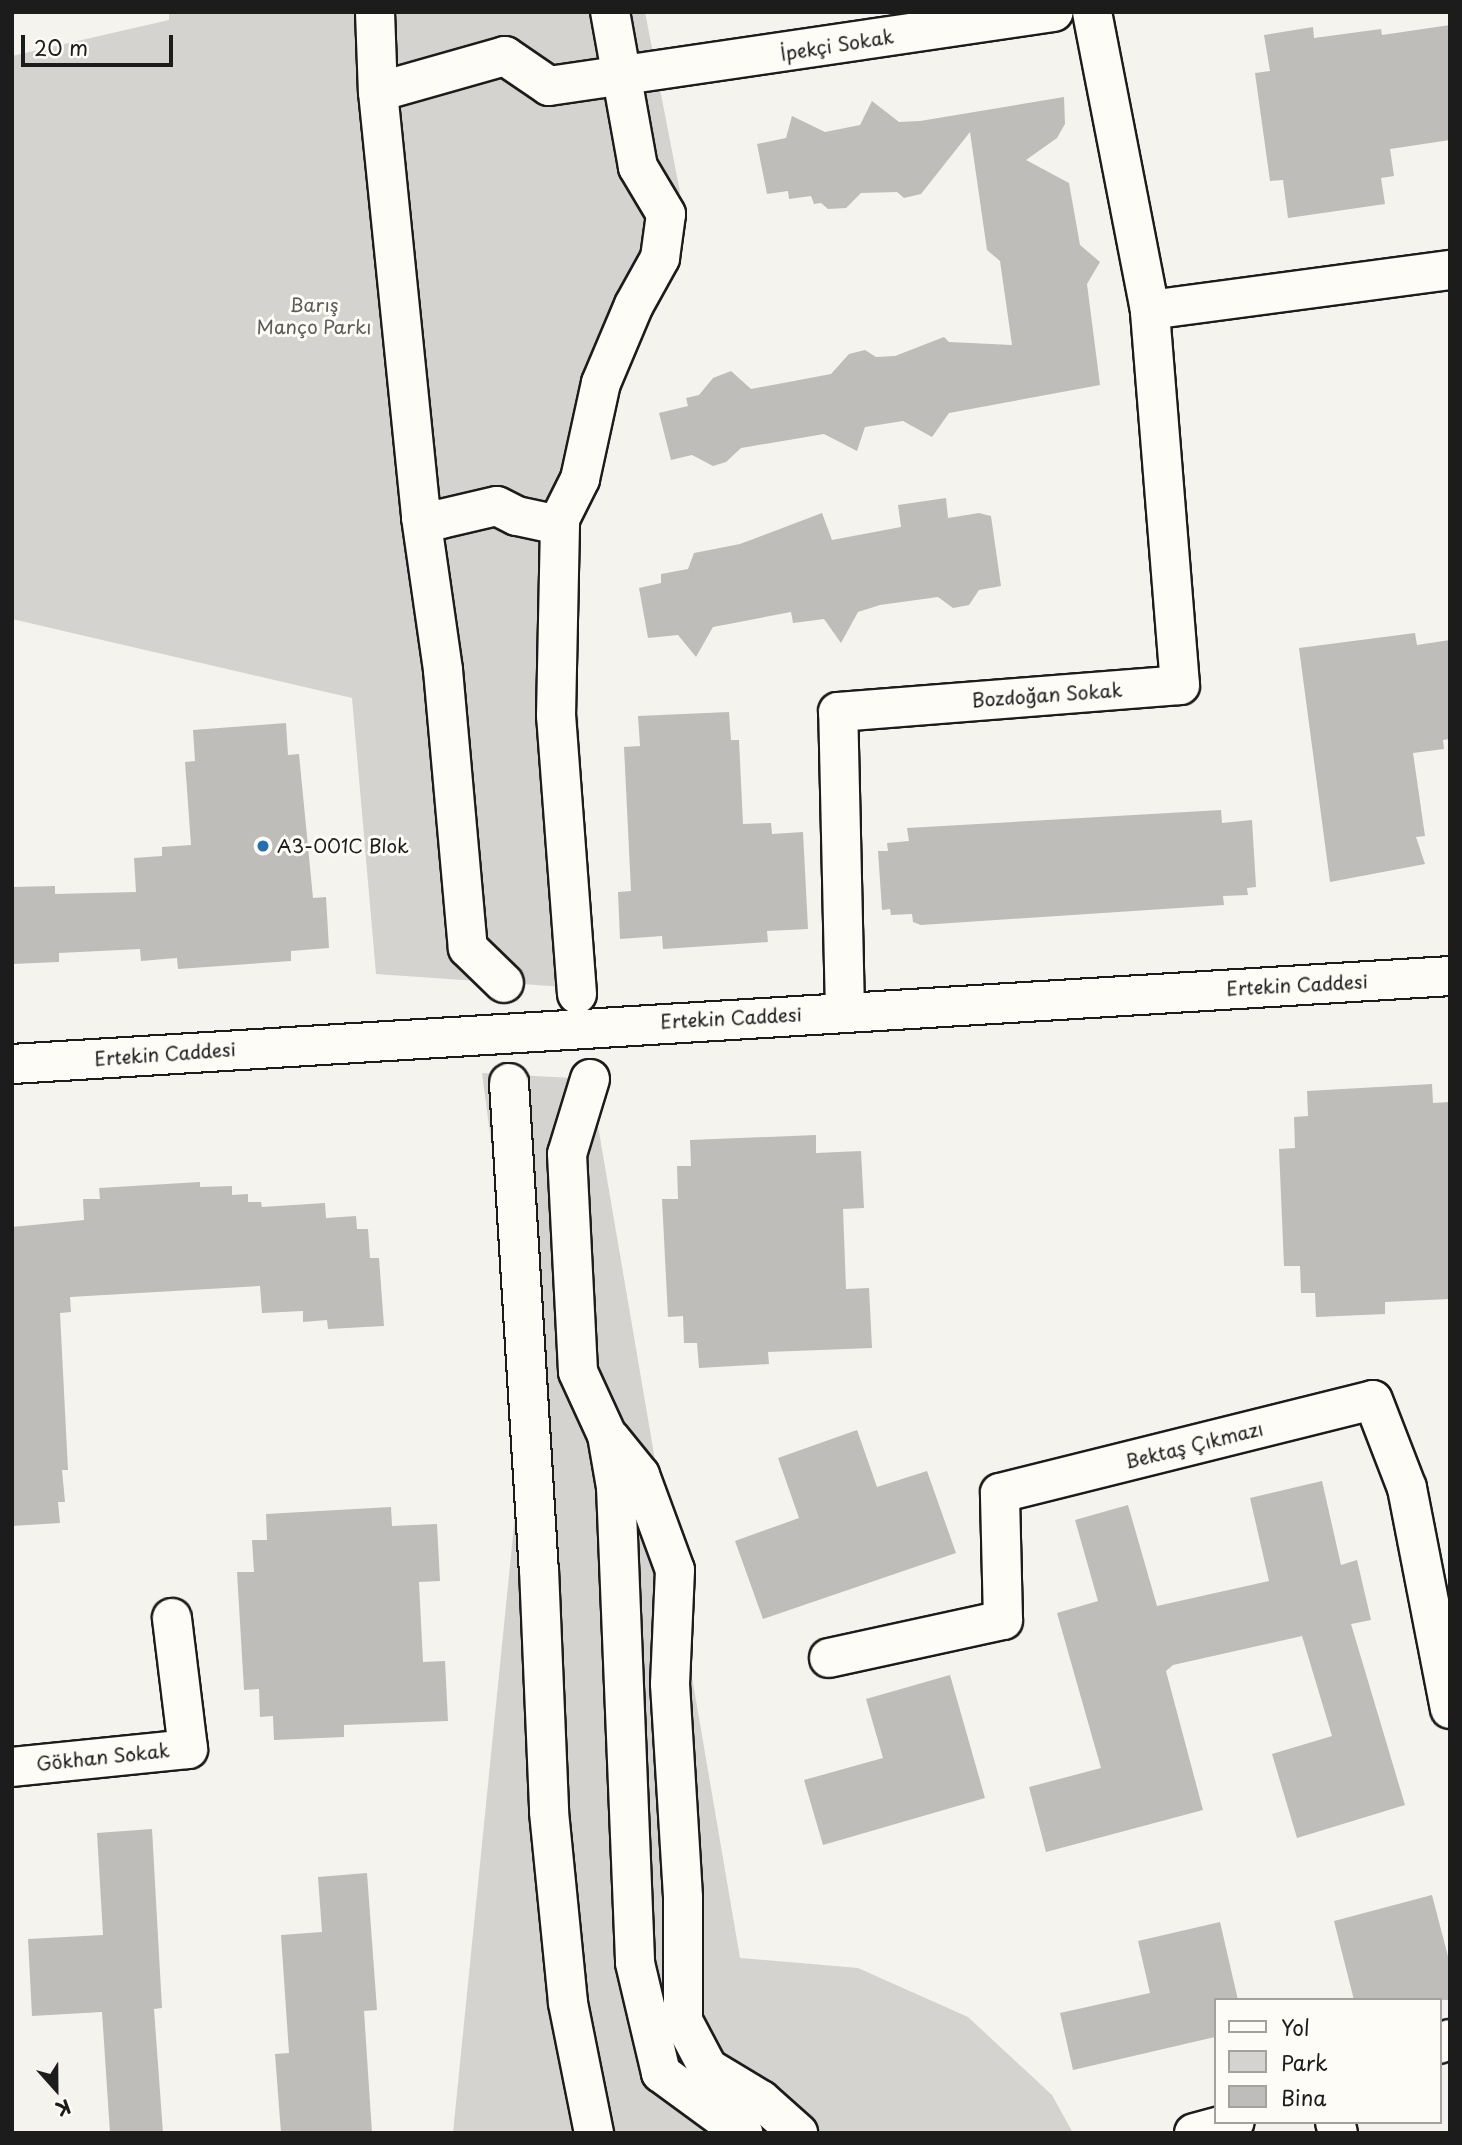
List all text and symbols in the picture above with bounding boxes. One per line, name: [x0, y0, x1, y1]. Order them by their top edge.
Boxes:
scale bar: [24, 21, 177, 65]
street label: İpekçi Sokak: [778, 25, 896, 65]
text: 20 m: [34, 31, 88, 63]
park label: Barış Manço Parkı: [256, 294, 372, 338]
street label: Bozdoğan Sokak: [971, 678, 1123, 712]
place label: A3-001C Blok: [277, 835, 411, 857]
marker: A3-001C Blok: [255, 838, 271, 854]
street label: Ertekin Caddesi: [1225, 970, 1369, 1000]
street label: Ertekin Caddesi: [659, 1003, 803, 1033]
street label: Ertekin Caddesi: [93, 1038, 237, 1070]
street label: Bektaş Çıkmazı: [1122, 1417, 1266, 1473]
street label: Gökhan Sokak: [35, 1739, 171, 1775]
legend: [1214, 1998, 1441, 2124]
text: Yol: [1281, 2011, 1310, 2043]
text: Park: [1281, 2046, 1328, 2078]
north arrow: [21, 2054, 91, 2124]
text: Bina: [1281, 2081, 1326, 2113]
text: K: [52, 2093, 75, 2124]

